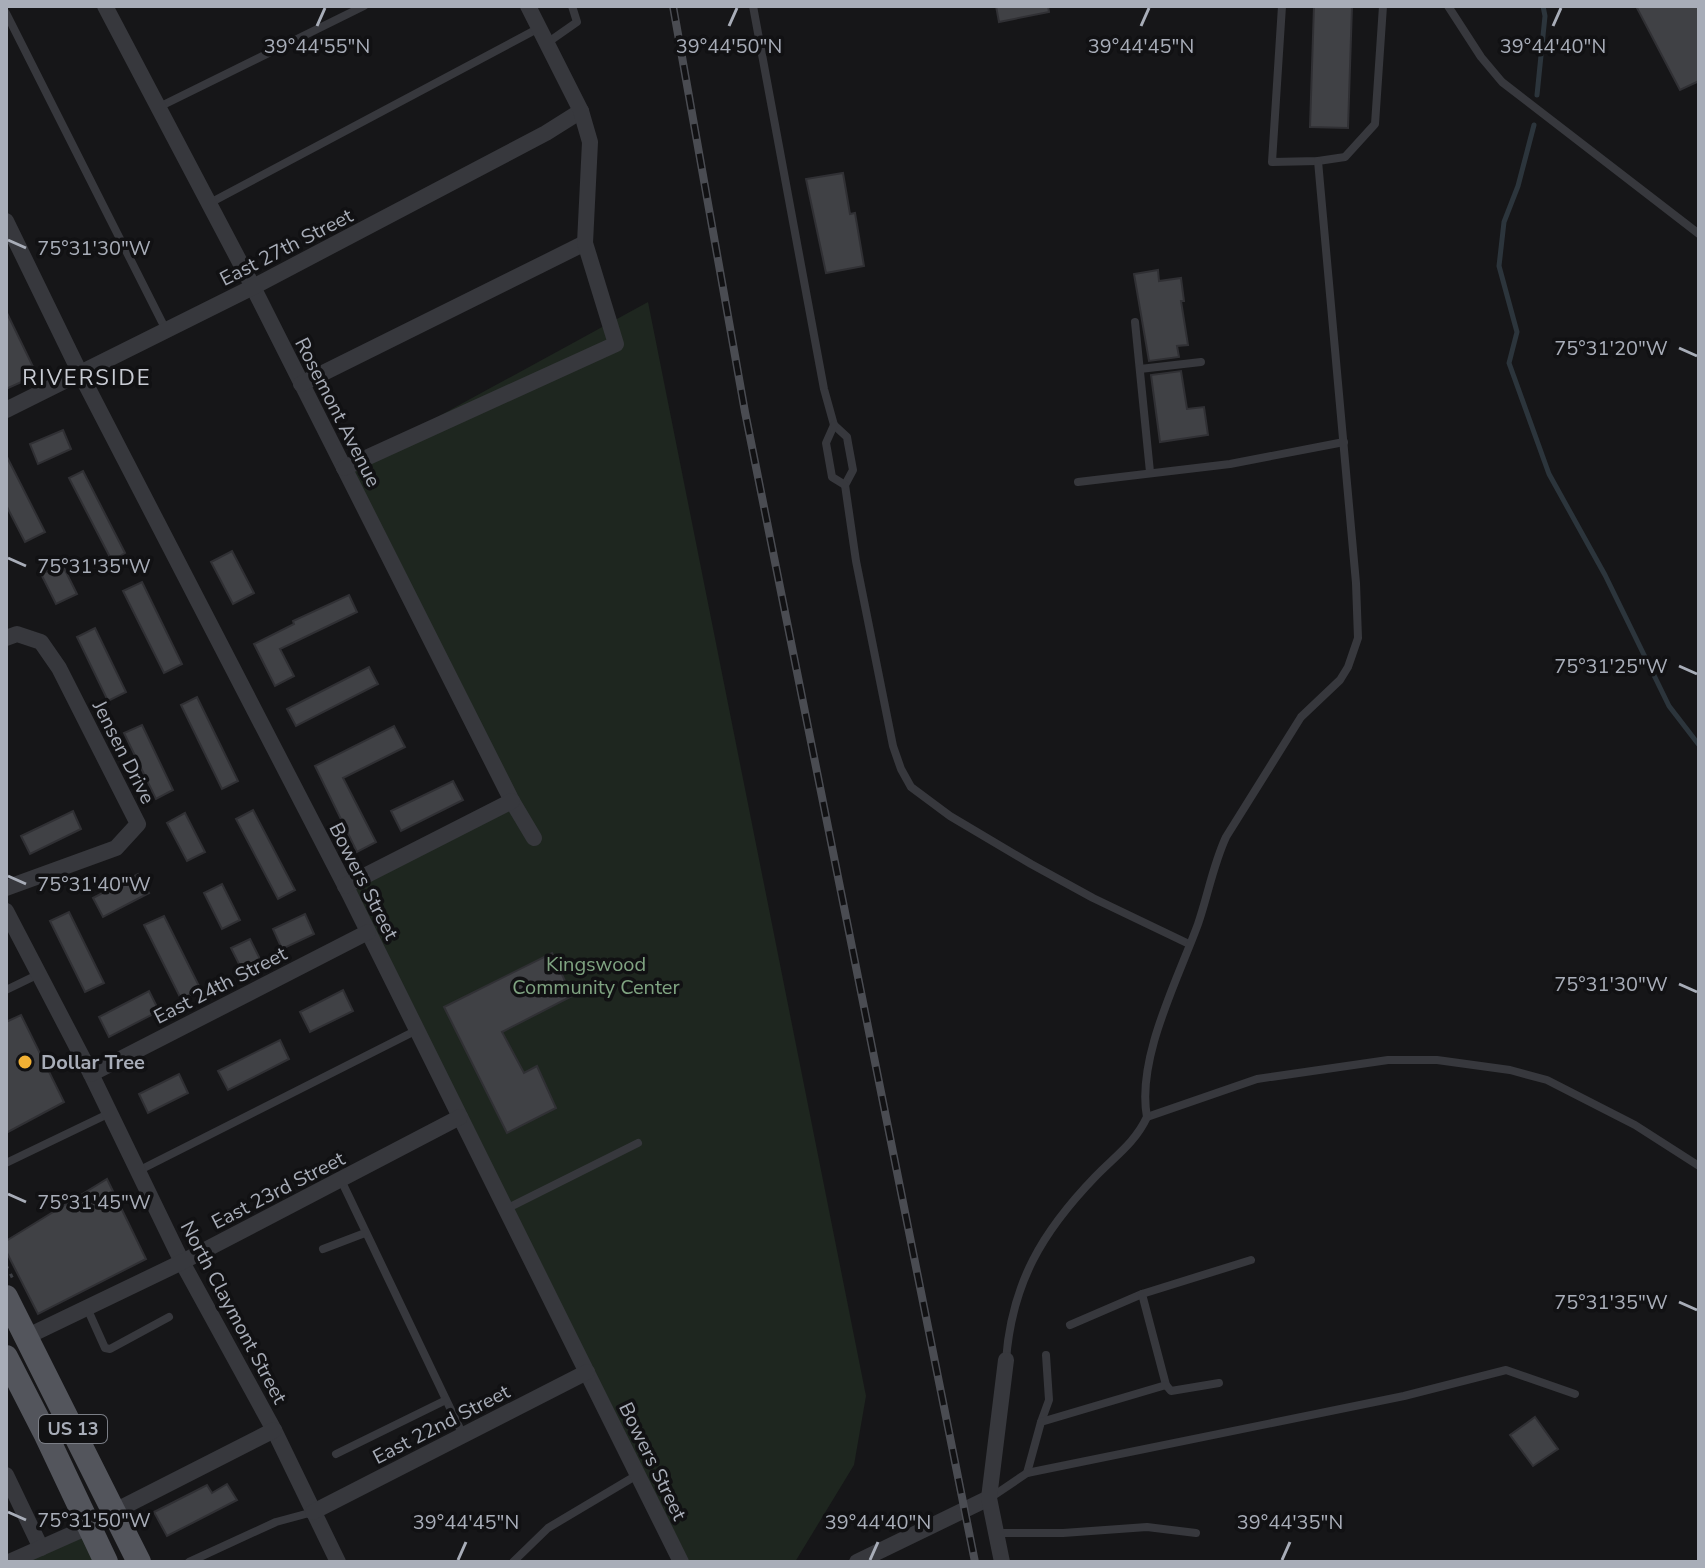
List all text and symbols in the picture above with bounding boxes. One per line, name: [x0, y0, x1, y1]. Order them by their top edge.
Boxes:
text: 39°44'55"N: [264, 33, 370, 60]
text: 39°44'50"N: [676, 33, 782, 60]
text: 39°44'45"N: [1088, 33, 1194, 60]
text: 39°44'40"N: [1500, 33, 1606, 60]
street label: East 27th Street: [215, 202, 358, 293]
text: 75°31'30"W: [37, 235, 151, 262]
street label: Rosemont Avenue: [288, 333, 387, 492]
text: 75°31'20"W: [1554, 335, 1668, 362]
district label: RIVERSIDE: [22, 363, 152, 393]
text: 75°31'35"W: [37, 553, 151, 580]
text: 75°31'25"W: [1554, 653, 1668, 680]
street label: Jensen Drive: [85, 695, 161, 809]
street label: Bowers Street: [322, 818, 405, 945]
text: 75°31'40"W: [37, 871, 151, 898]
street label: East 24th Street: [149, 940, 292, 1031]
park label: Kingswood Community Center: [512, 951, 680, 1001]
text: 75°31'30"W: [1554, 971, 1668, 998]
place label: Dollar Tree: [41, 1049, 145, 1076]
marker: Dollar Tree: [16, 1053, 34, 1071]
street label: East 23rd Street: [207, 1145, 350, 1236]
text: 75°31'45"W: [37, 1189, 151, 1216]
street label: North Claymont Street: [174, 1216, 294, 1409]
text: 75°31'35"W: [1554, 1289, 1668, 1316]
street label: East 22nd Street: [368, 1378, 515, 1471]
street label: Bowers Street: [612, 1398, 693, 1526]
road number: US 13: [39, 1415, 107, 1443]
text: 75°31'50"W: [37, 1507, 151, 1534]
text: 39°44'45"N: [413, 1509, 519, 1536]
text: 39°44'40"N: [825, 1509, 931, 1536]
text: 39°44'35"N: [1237, 1509, 1343, 1536]

